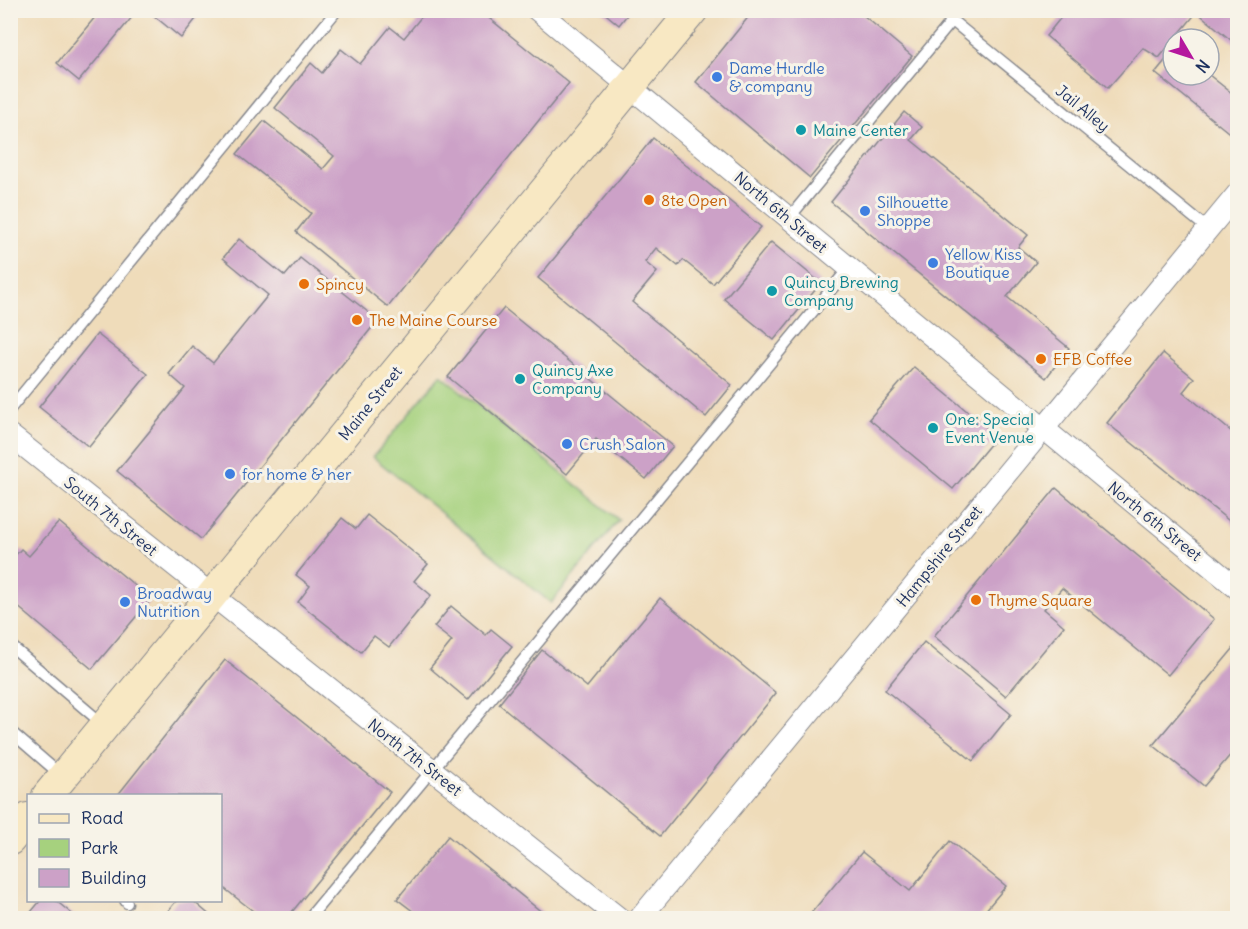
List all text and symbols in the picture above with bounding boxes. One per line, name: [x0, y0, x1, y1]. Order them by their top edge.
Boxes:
north arrow: [1161, 27, 1221, 87]
text: N: [1191, 56, 1214, 77]
place label: Dame Hurdle & company: [729, 58, 825, 96]
marker: Dame Hurdle & company: [710, 70, 724, 84]
street label: Jail Alley: [1052, 80, 1114, 136]
place label: Maine Center: [813, 120, 909, 140]
marker: Maine Center: [794, 123, 808, 137]
street label: North 6th Street: [730, 167, 832, 257]
place label: 8te Open: [661, 190, 727, 210]
place label: Silhouette Shoppe: [877, 192, 948, 230]
marker: 8te Open: [642, 193, 656, 207]
marker: Silhouette Shoppe: [858, 204, 872, 218]
place label: Yellow Kiss Boutique: [945, 244, 1022, 282]
marker: Yellow Kiss Boutique: [926, 256, 940, 270]
place label: Quincy Brewing Company: [784, 272, 899, 310]
place label: Spincy: [316, 274, 364, 294]
marker: Spincy: [297, 277, 311, 291]
marker: Quincy Brewing Company: [765, 284, 779, 298]
place label: The Maine Course: [369, 310, 497, 330]
marker: The Maine Course: [350, 313, 364, 327]
place label: EFB Coffee: [1053, 349, 1132, 369]
marker: EFB Coffee: [1034, 352, 1048, 366]
place label: Quincy Axe Company: [532, 360, 614, 398]
street label: Maine Street: [334, 361, 406, 444]
marker: Quincy Axe Company: [513, 372, 527, 386]
place label: One: Special Event Venue: [945, 409, 1034, 447]
marker: One: Special Event Venue: [926, 421, 940, 435]
place label: Crush Salon: [579, 434, 666, 454]
marker: Crush Salon: [560, 437, 574, 451]
place label: for home & her: [242, 464, 352, 484]
marker: for home & her: [223, 467, 237, 481]
street label: South 7th Street: [60, 472, 162, 560]
street label: North 6th Street: [1104, 477, 1207, 565]
street label: Hampshire Street: [892, 501, 987, 611]
place label: Broadway Nutrition: [137, 583, 212, 621]
place label: Thyme Square: [988, 590, 1092, 610]
marker: Thyme Square: [969, 593, 983, 607]
marker: Broadway Nutrition: [118, 595, 132, 609]
street label: North 7th Street: [364, 714, 466, 800]
legend: [27, 794, 222, 902]
text: Road: [81, 806, 124, 829]
text: Park: [81, 836, 118, 859]
text: Building: [81, 866, 146, 889]

